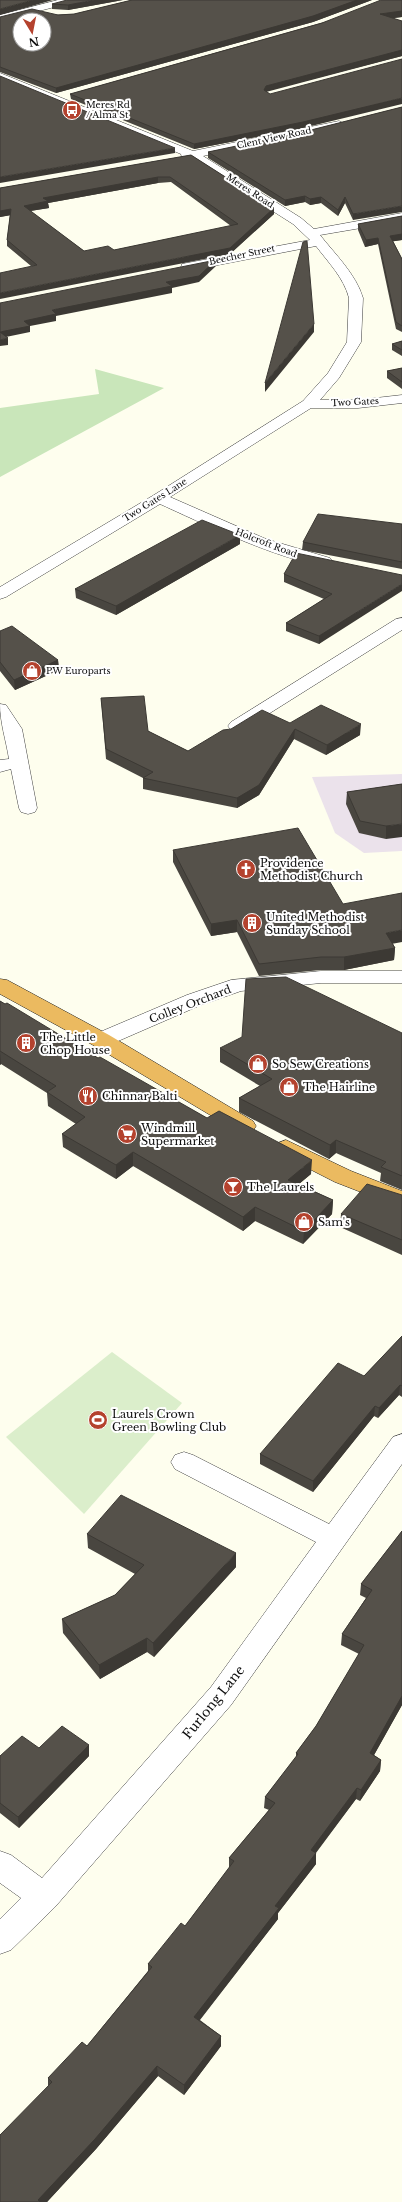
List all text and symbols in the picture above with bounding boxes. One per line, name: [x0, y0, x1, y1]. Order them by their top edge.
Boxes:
north arrow: [12, 12, 52, 52]
text: N: [27, 34, 40, 50]
bus stop icon: Meres Rd / Alma St: [61, 99, 83, 121]
place label: Meres Rd / Alma St: [86, 99, 130, 120]
street label: Clent View Road: [236, 124, 312, 151]
street label: Meres Road: [224, 171, 276, 210]
street label: Beecher Street: [208, 242, 276, 267]
street label: Two Gates: [331, 395, 379, 408]
street label: Two Gates Lane: [121, 475, 189, 524]
street label: Holcroft Road: [234, 526, 299, 559]
shop icon: PW Europarts: [21, 660, 43, 682]
place label: PW Europarts: [46, 665, 111, 676]
place label: Providence Methodist Church: [260, 856, 363, 883]
church icon: Providence Methodist Church: [235, 858, 257, 880]
place label: United Methodist Sunday School: [266, 910, 366, 937]
building icon: United Methodist Sunday School: [241, 912, 263, 934]
street label: Colley Orchard: [147, 982, 234, 1026]
place label: The Little Chop House: [40, 1030, 110, 1057]
building icon: The Little Chop House: [15, 1032, 37, 1054]
shop icon: So Sew Creations: [247, 1053, 269, 1075]
place label: So Sew Creations: [272, 1057, 369, 1071]
shop icon: The Hairline: [278, 1076, 300, 1098]
place label: The Hairline: [303, 1080, 375, 1094]
restaurant icon: Chinnar Balti: [77, 1085, 99, 1107]
place label: Chinnar Balti: [102, 1089, 178, 1103]
place label: Windmill Supermarket: [140, 1121, 215, 1148]
supermarket icon: Windmill Supermarket: [116, 1123, 138, 1145]
bar icon: The Laurels: [222, 1176, 244, 1198]
place label: The Laurels: [247, 1180, 314, 1194]
shop icon: Sam's: [293, 1211, 315, 1233]
place label: Sam's: [318, 1215, 350, 1229]
place label: Laurels Crown Green Bowling Club: [112, 1407, 226, 1434]
sports icon: Laurels Crown Green Bowling Club: [87, 1409, 109, 1431]
street label: Furlong Lane: [179, 1662, 248, 1743]

